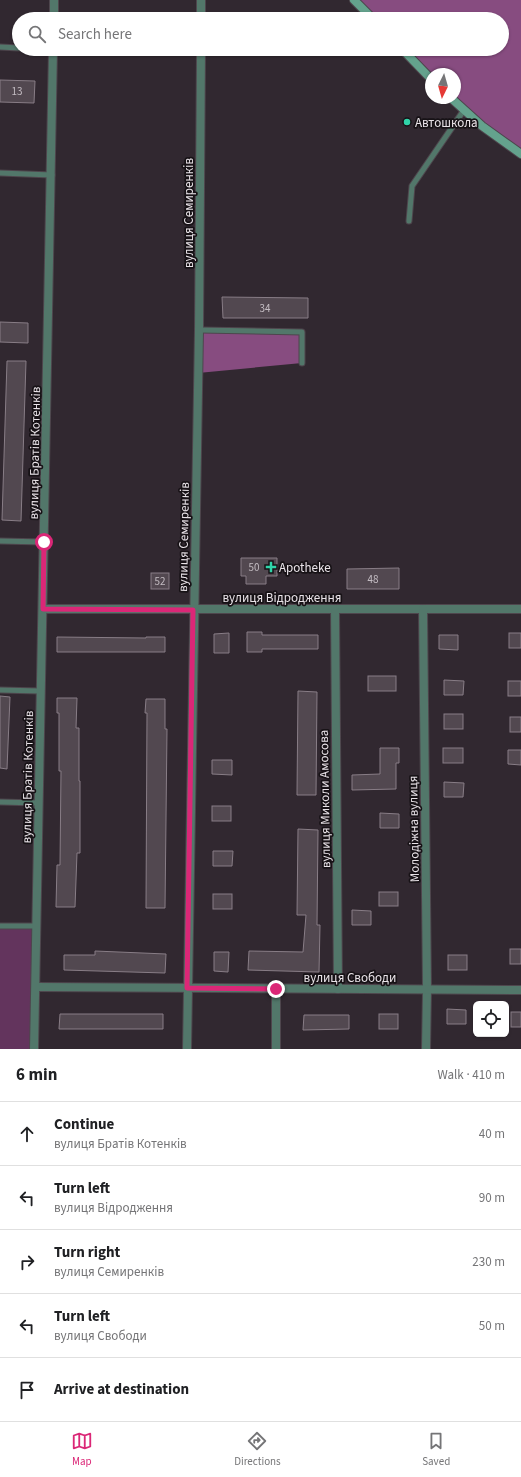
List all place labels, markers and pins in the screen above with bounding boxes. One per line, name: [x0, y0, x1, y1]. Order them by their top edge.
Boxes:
place label: Автошкола: [415, 114, 478, 132]
marker: Автошкола: [402, 117, 412, 127]
place label: Apotheke: [279, 559, 331, 577]
marker: Apotheke: [266, 562, 276, 572]

